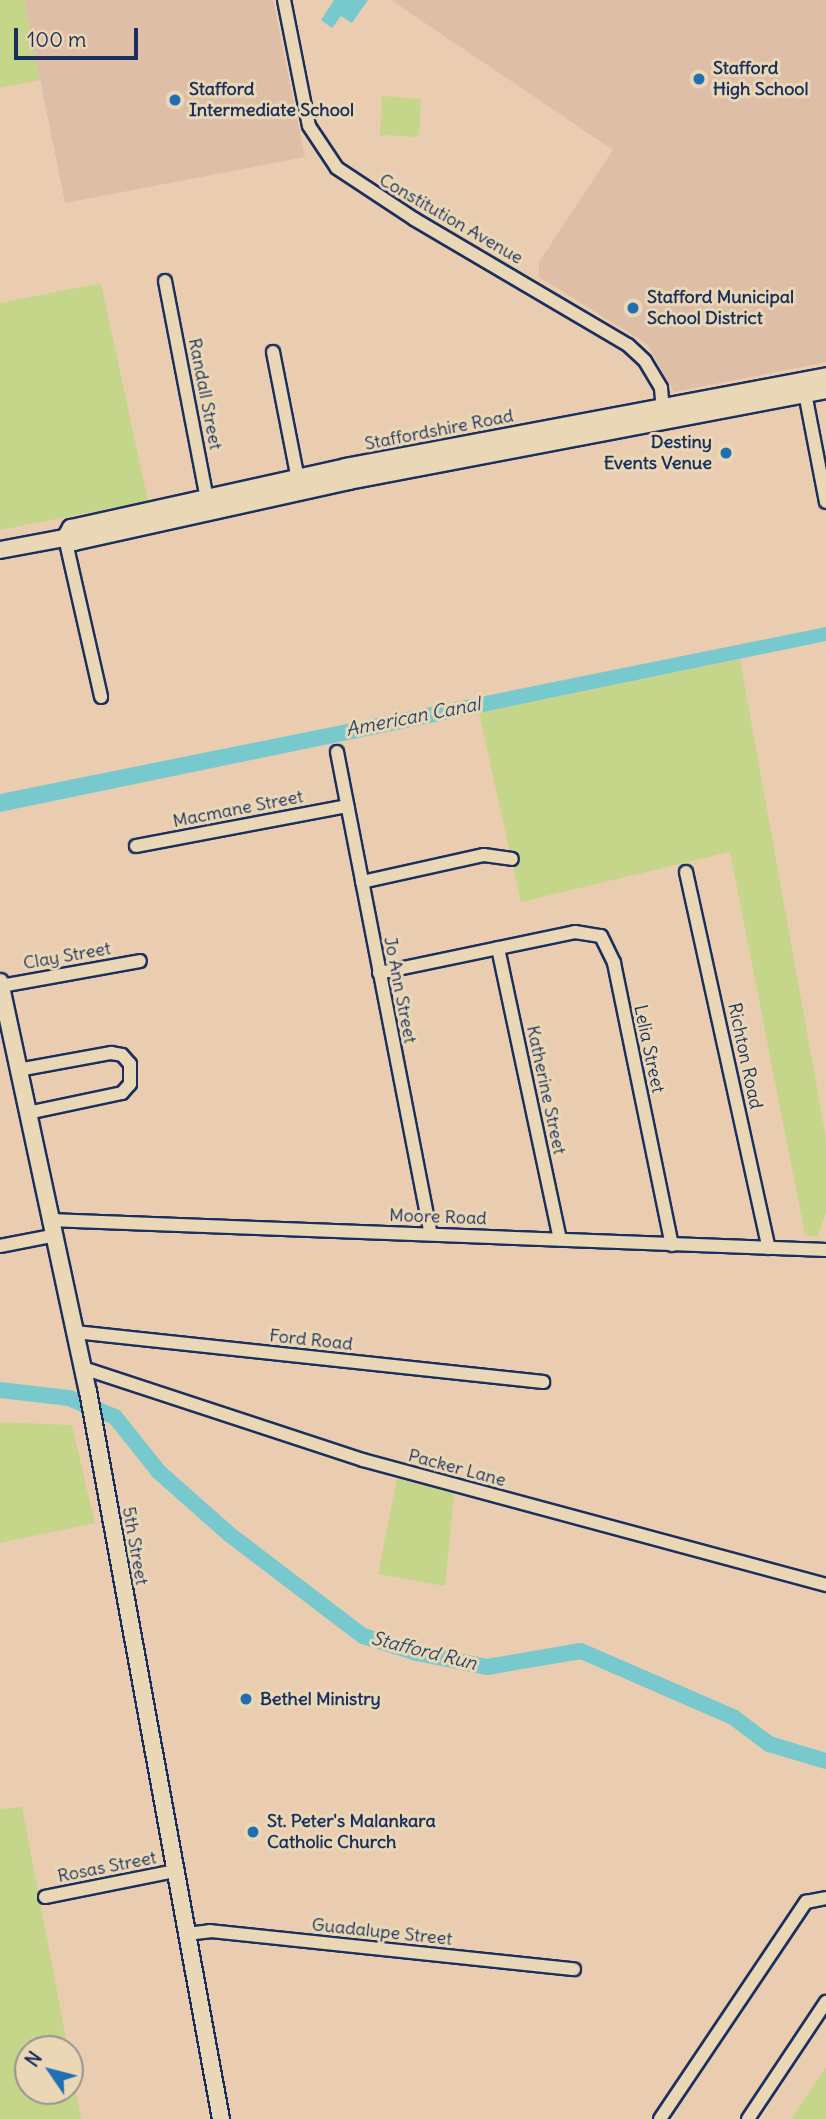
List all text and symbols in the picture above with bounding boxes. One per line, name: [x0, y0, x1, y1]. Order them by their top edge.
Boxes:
scale bar: [18, 14, 142, 58]
text: 100 m: [27, 26, 86, 53]
place label: Stafford High School: [713, 58, 808, 100]
marker: Stafford High School: [691, 71, 707, 87]
place label: Stafford Intermediate School: [189, 79, 354, 122]
marker: Stafford Intermediate School: [167, 92, 183, 108]
street label: Constitution Avenue: [375, 169, 527, 269]
place label: Stafford Municipal School District: [647, 287, 794, 330]
marker: Stafford Municipal School District: [625, 300, 641, 316]
street label: Randall Street: [184, 336, 226, 452]
street label: Staffordshire Road: [363, 405, 515, 455]
place label: Destiny Events Venue: [604, 432, 712, 474]
marker: Destiny Events Venue: [718, 445, 734, 461]
water label: American Canal: [344, 693, 482, 741]
street label: Macmane Street: [171, 786, 305, 832]
street label: Jo Ann Street: [379, 935, 421, 1045]
street label: Clay Street: [21, 938, 113, 974]
street label: Richton Road: [723, 1001, 767, 1111]
street label: Lelia Street: [629, 1003, 669, 1095]
street label: Katherine Street: [522, 1024, 570, 1156]
street label: Moore Road: [389, 1205, 487, 1229]
street label: Ford Road: [268, 1325, 354, 1355]
street label: Packer Lane: [406, 1445, 508, 1491]
street label: 5th Street: [117, 1505, 153, 1587]
water label: Stafford Run: [369, 1627, 479, 1675]
place label: Bethel Ministry: [260, 1688, 381, 1710]
marker: Bethel Ministry: [238, 1691, 254, 1707]
place label: St. Peter's Malankara Catholic Church: [267, 1811, 436, 1854]
marker: St. Peter's Malankara Catholic Church: [245, 1824, 261, 1840]
street label: Rosas Street: [56, 1847, 158, 1887]
street label: Guadalupe Street: [311, 1914, 453, 1950]
north arrow: [14, 2035, 84, 2105]
text: N: [20, 2047, 47, 2071]

